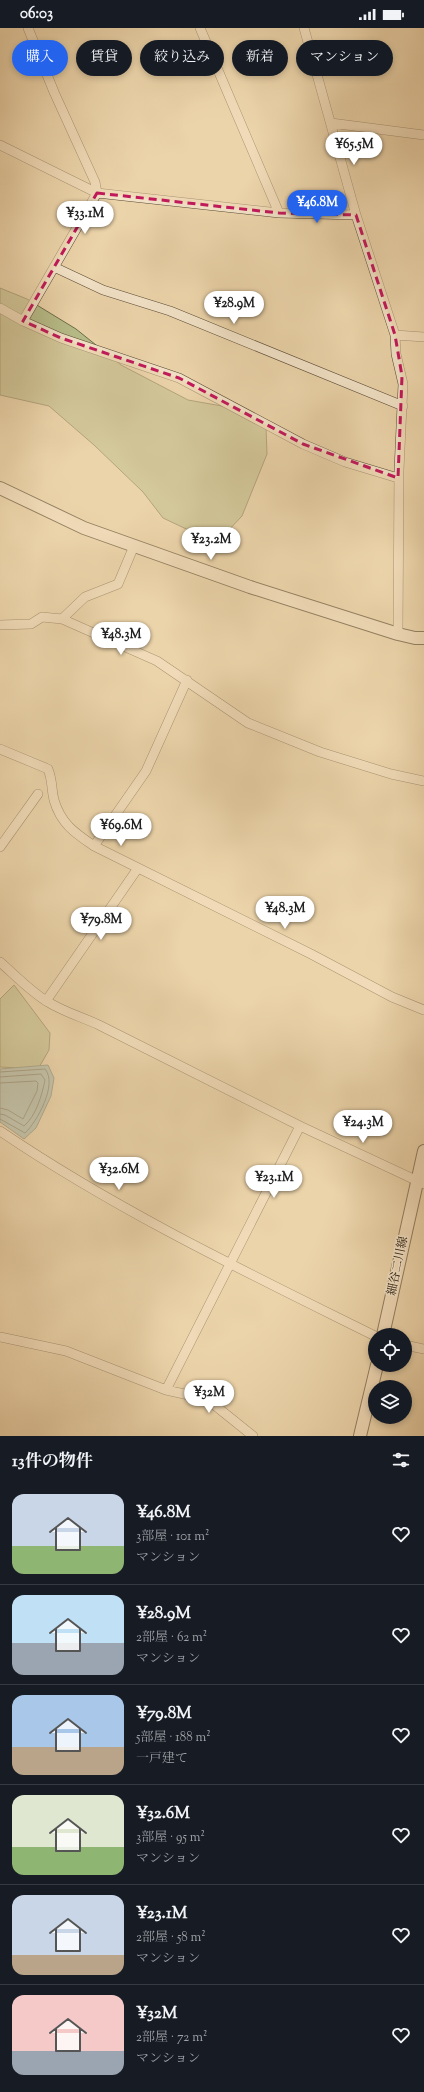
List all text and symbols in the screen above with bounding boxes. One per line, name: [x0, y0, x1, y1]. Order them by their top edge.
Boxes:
text: 06:03: [20, 4, 53, 25]
chip: 購入: [12, 40, 68, 76]
chip: 賃貸: [76, 40, 132, 76]
chip: 絞り込み: [140, 40, 224, 76]
chip: 新着: [232, 40, 288, 76]
chip: マンション: [296, 40, 393, 76]
pin: ¥65.5M: [321, 132, 387, 166]
text: ¥65.5M: [334, 136, 374, 154]
pin: ¥46.8M: [284, 190, 350, 224]
text: ¥46.8M: [296, 194, 338, 212]
pin: ¥33.1M: [52, 201, 118, 235]
text: ¥33.1M: [66, 205, 104, 223]
pin: ¥28.9M: [201, 291, 267, 325]
text: ¥28.9M: [213, 295, 255, 313]
pin: ¥23.2M: [178, 527, 244, 561]
text: ¥23.2M: [191, 531, 231, 549]
pin: ¥48.3M: [88, 622, 154, 656]
text: ¥48.3M: [100, 626, 142, 644]
pin: ¥69.6M: [88, 813, 154, 847]
text: ¥69.6M: [100, 817, 142, 835]
pin: ¥48.3M: [252, 896, 318, 930]
text: ¥48.3M: [264, 900, 306, 918]
pin: ¥79.8M: [68, 907, 134, 941]
text: ¥79.8M: [80, 911, 122, 929]
pin: ¥24.3M: [330, 1110, 396, 1144]
text: ¥24.3M: [342, 1114, 384, 1132]
pin: ¥32.6M: [86, 1157, 152, 1191]
text: ¥32.6M: [98, 1161, 140, 1179]
pin: ¥23.1M: [241, 1165, 307, 1199]
text: ¥23.1M: [254, 1169, 294, 1187]
street label: 細谷二川線: [383, 1235, 413, 1297]
map controls: [368, 1328, 412, 1424]
button: locate: [368, 1328, 412, 1372]
pin: ¥32M: [185, 1380, 233, 1414]
button: layers: [368, 1380, 412, 1424]
text: ¥32M: [193, 1384, 225, 1402]
icon: filters: [390, 1449, 412, 1471]
text: 13件の物件: [12, 1450, 93, 1474]
text: ¥46.8M: [136, 1501, 191, 1525]
icon: home: [44, 1510, 92, 1558]
icon: heart: [390, 1523, 412, 1545]
text: 3部屋 · 101 m²: [136, 1528, 209, 1546]
text: マンション: [136, 1549, 200, 1567]
text: ¥28.9M: [136, 1602, 191, 1626]
icon: home: [44, 1611, 92, 1659]
icon: heart: [390, 1624, 412, 1646]
text: 2部屋 · 62 m²: [136, 1629, 207, 1647]
text: マンション: [136, 1650, 200, 1668]
text: ¥79.8M: [136, 1702, 192, 1726]
icon: home: [44, 1711, 92, 1759]
icon: heart: [390, 1724, 412, 1746]
text: 5部屋 · 188 m²: [136, 1729, 211, 1747]
text: 一戸建て: [136, 1750, 188, 1768]
text: ¥32.6M: [136, 1802, 190, 1826]
icon: home: [44, 1811, 92, 1859]
icon: heart: [390, 1824, 412, 1846]
text: 3部屋 · 95 m²: [136, 1829, 205, 1847]
text: マンション: [136, 1850, 200, 1868]
text: ¥23.1M: [136, 1902, 187, 1926]
icon: home: [44, 1911, 92, 1959]
icon: heart: [390, 1924, 412, 1946]
text: 2部屋 · 58 m²: [136, 1929, 206, 1947]
text: マンション: [136, 1950, 200, 1968]
text: ¥32M: [136, 2002, 177, 2026]
icon: home: [44, 2011, 92, 2059]
icon: heart: [390, 2024, 412, 2046]
text: 2部屋 · 72 m²: [136, 2029, 207, 2047]
text: マンション: [136, 2050, 200, 2068]

